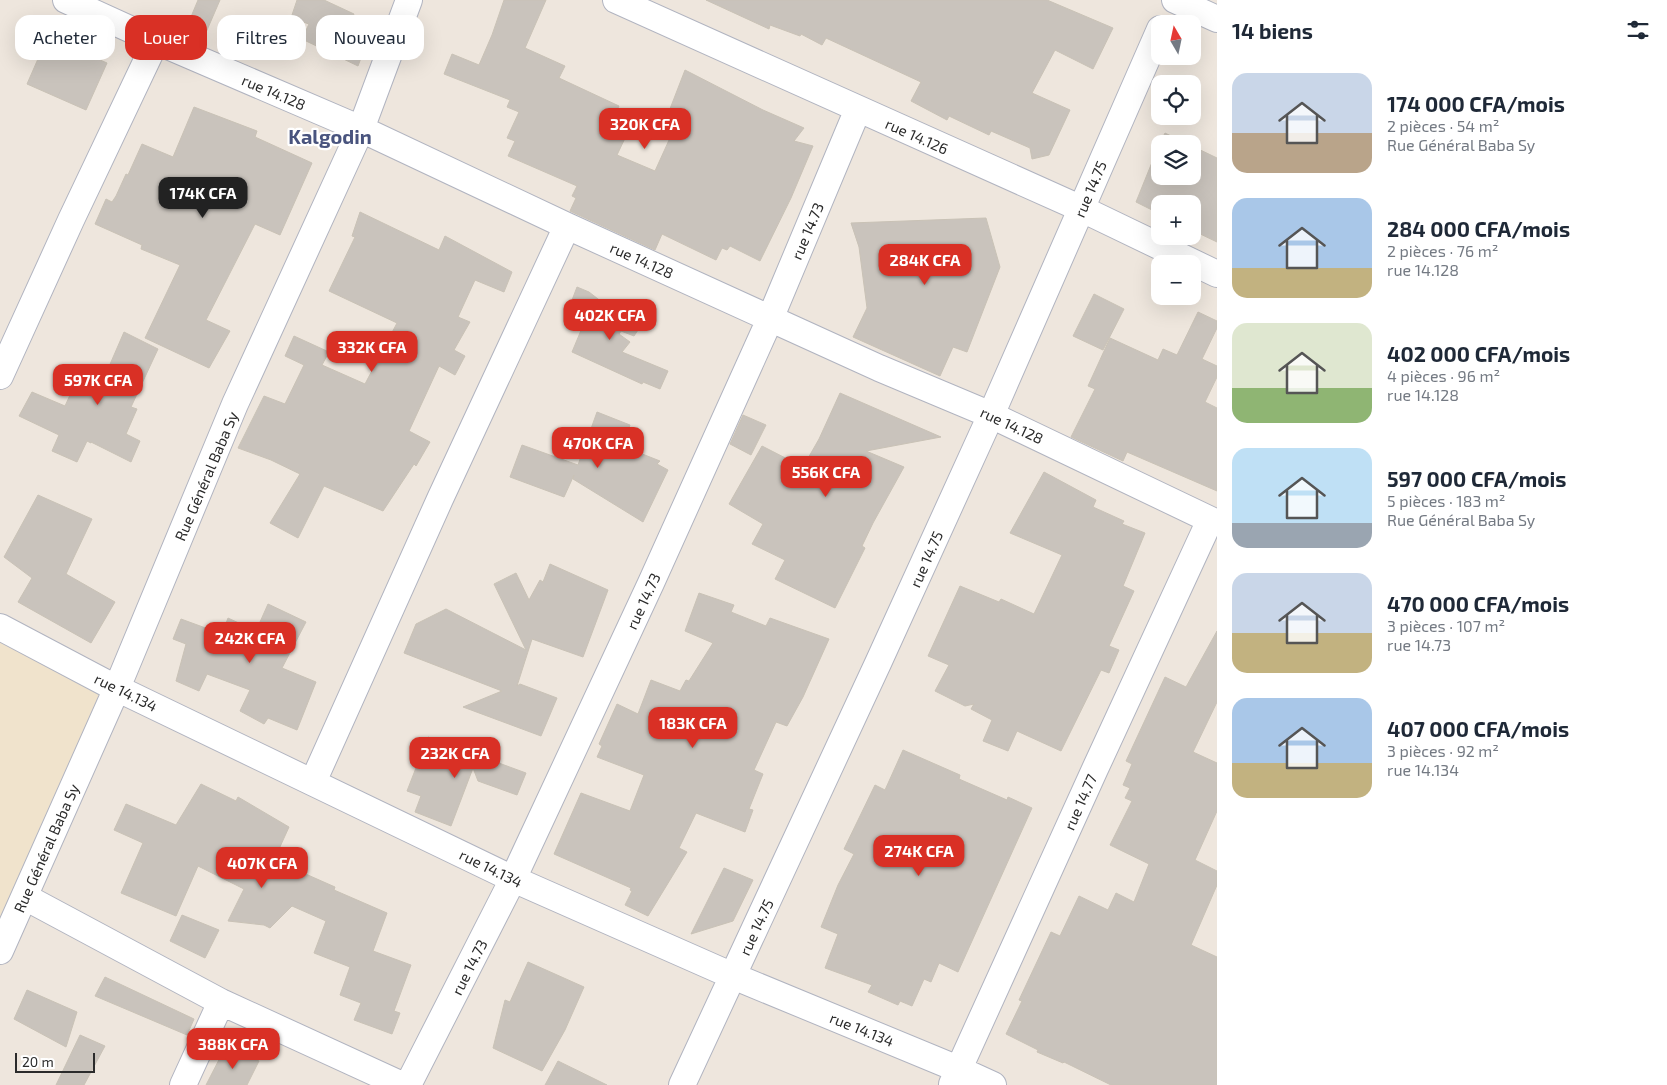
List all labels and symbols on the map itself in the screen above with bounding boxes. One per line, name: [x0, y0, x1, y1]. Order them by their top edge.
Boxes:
north arrow: [1151, 15, 1201, 65]
street label: rue 14.128: [239, 71, 309, 113]
pin: 320K CFA: [593, 108, 697, 150]
street label: rue 14.126: [883, 114, 951, 158]
district label: Kalgodin: [288, 124, 372, 148]
street label: rue 14.75: [1070, 158, 1110, 220]
pin: 174K CFA: [151, 176, 255, 219]
street label: rue 14.73: [787, 200, 827, 262]
street label: rue 14.128: [608, 238, 676, 282]
pin: 284K CFA: [873, 244, 977, 286]
pin: 402K CFA: [558, 298, 662, 341]
pin: 332K CFA: [320, 330, 424, 373]
pin: 597K CFA: [46, 364, 150, 406]
street label: rue 14.128: [978, 403, 1046, 447]
street label: Rue Général Baba Sy: [171, 408, 241, 544]
pin: 470K CFA: [546, 426, 650, 469]
pin: 556K CFA: [774, 456, 878, 498]
street label: rue 14.75: [906, 528, 946, 590]
street label: rue 14.73: [622, 570, 664, 632]
pin: 242K CFA: [198, 622, 302, 664]
street label: rue 14.134: [92, 669, 160, 715]
pin: 183K CFA: [641, 706, 745, 749]
pin: 232K CFA: [403, 736, 507, 779]
street label: rue 14.77: [1060, 771, 1100, 833]
street label: Rue Général Baba Sy: [10, 781, 83, 915]
pin: 274K CFA: [867, 834, 971, 877]
street label: rue 14.134: [457, 845, 525, 891]
pin: 407K CFA: [210, 846, 314, 889]
street label: rue 14.75: [735, 896, 777, 958]
street label: rue 14.73: [447, 936, 491, 998]
street label: rue 14.134: [827, 1008, 897, 1050]
pin: 388K CFA: [181, 1028, 285, 1070]
scale bar: [15, 1050, 95, 1073]

